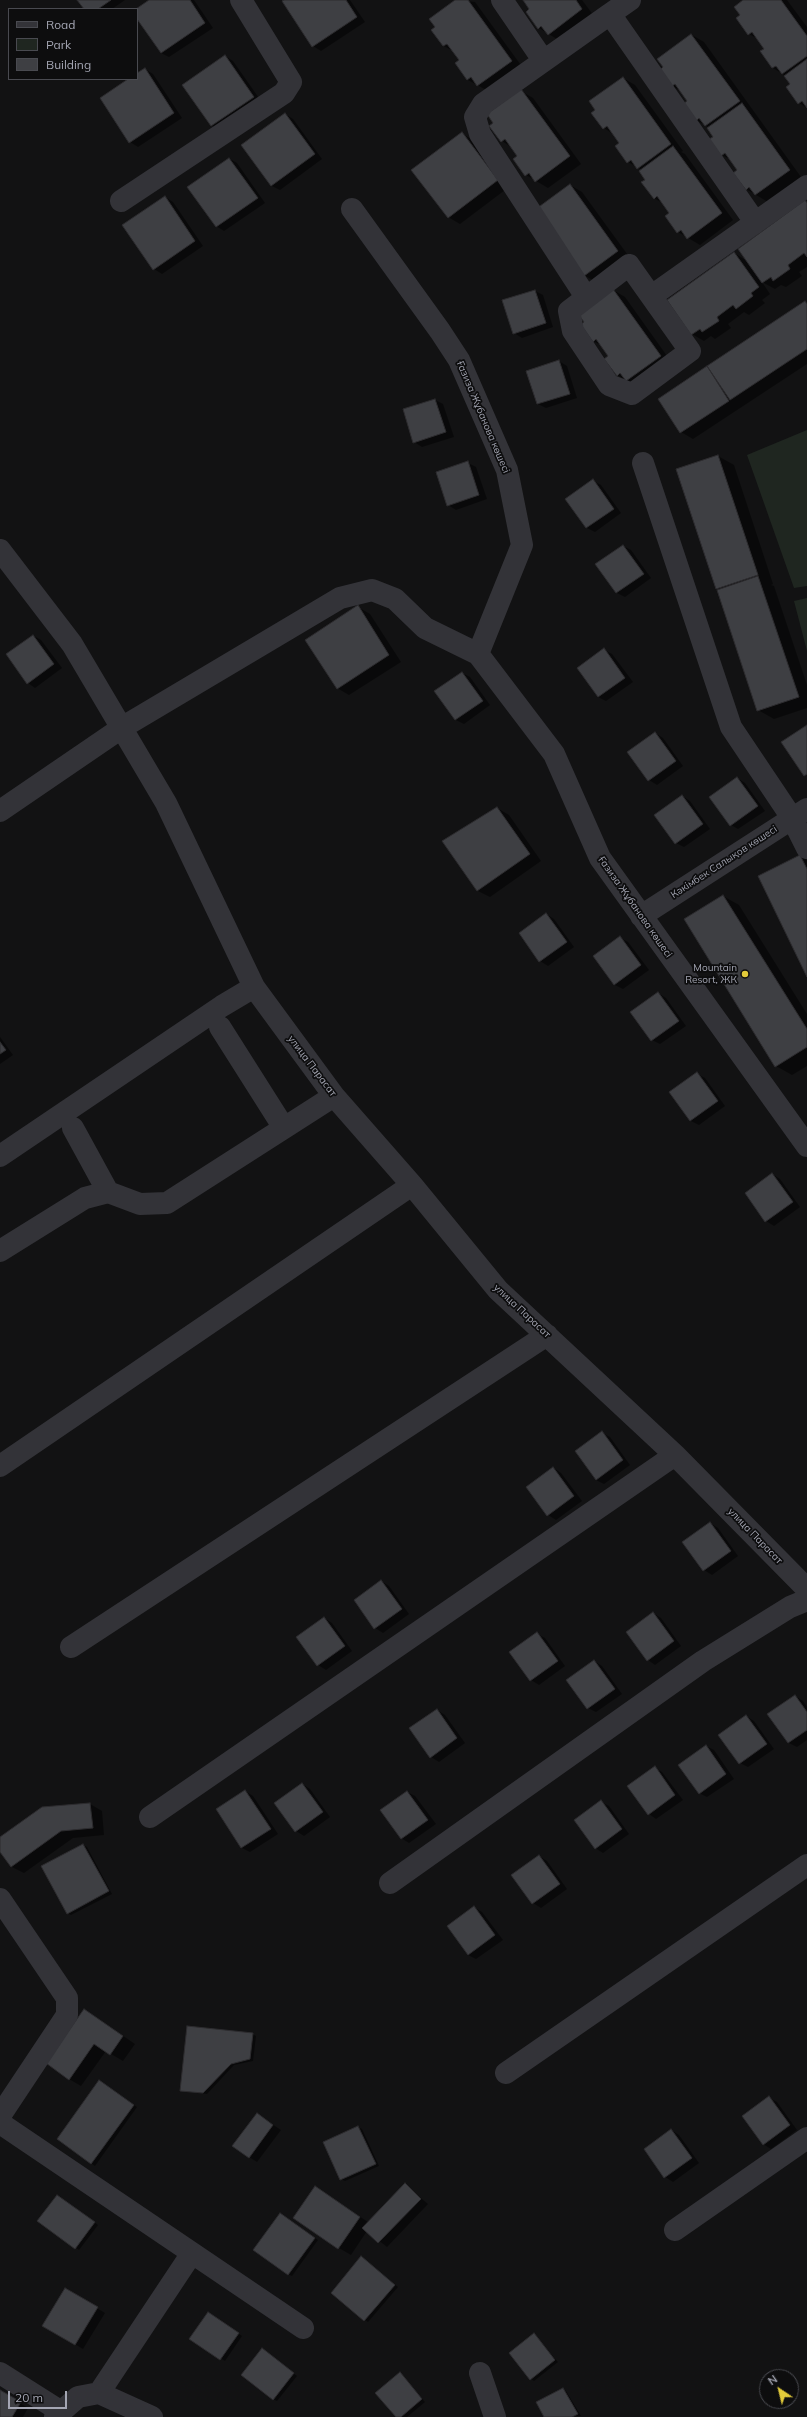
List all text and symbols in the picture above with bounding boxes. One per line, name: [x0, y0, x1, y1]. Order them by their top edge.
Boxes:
legend: [8, 8, 138, 80]
text: Road: [46, 17, 75, 32]
text: Park: [46, 37, 71, 52]
text: Building: [46, 57, 91, 72]
street label: Ғазиза Жұбанова көшесі: [454, 359, 512, 475]
street label: Кәкімбек Салықов көшесі: [669, 823, 779, 901]
street label: Ғазиза Жұбанова көшесі: [595, 854, 675, 960]
place label: Mountain Resort, ЖК: [685, 962, 737, 986]
marker: Mountain Resort, ЖК: [740, 969, 750, 979]
street label: улица Парасат: [285, 1033, 339, 1099]
street label: улица Парасат: [491, 1282, 553, 1340]
street label: улица Парасат: [725, 1505, 785, 1567]
north arrow: [759, 2369, 799, 2409]
text: N: [765, 2372, 780, 2388]
scale bar: [10, 2383, 69, 2409]
text: 20 m: [15, 2390, 43, 2405]

